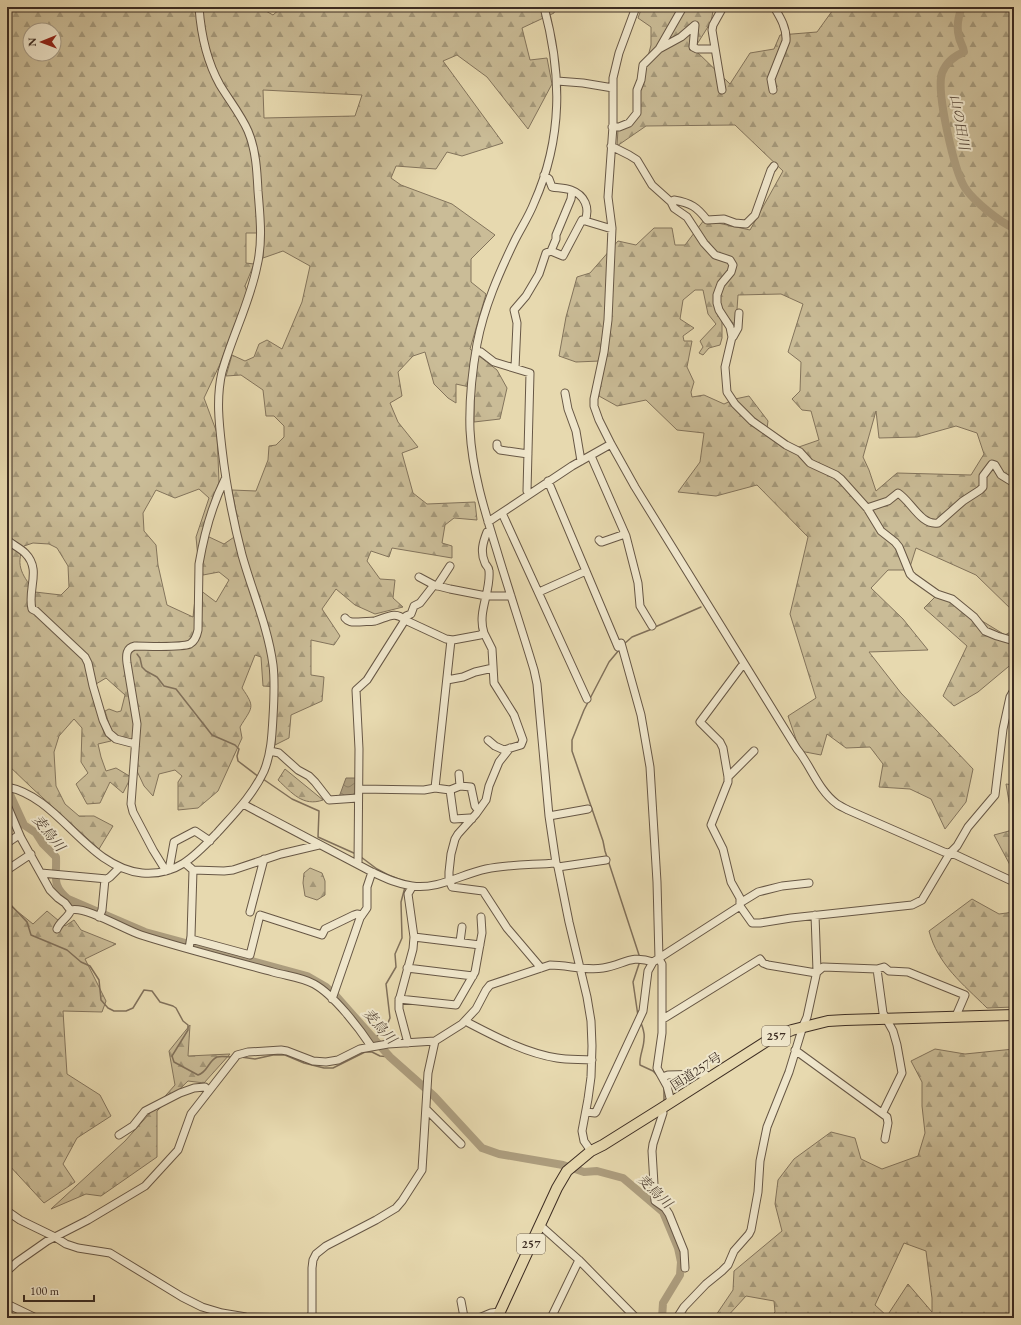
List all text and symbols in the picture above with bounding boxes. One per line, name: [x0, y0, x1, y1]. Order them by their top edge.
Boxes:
north arrow: [22, 22, 62, 62]
text: N: [25, 38, 39, 47]
water label: 山の田川: [946, 93, 974, 153]
water label: 麦鳥川: [29, 811, 70, 857]
water label: 麦鳥川: [359, 1004, 402, 1049]
road number: 257: [762, 1026, 790, 1046]
street label: 国道257号: [667, 1048, 725, 1094]
water label: 麦鳥川: [634, 1170, 678, 1213]
road number: 257: [517, 1234, 545, 1254]
scale bar: [24, 1277, 94, 1303]
text: 100 m: [30, 1283, 60, 1299]

